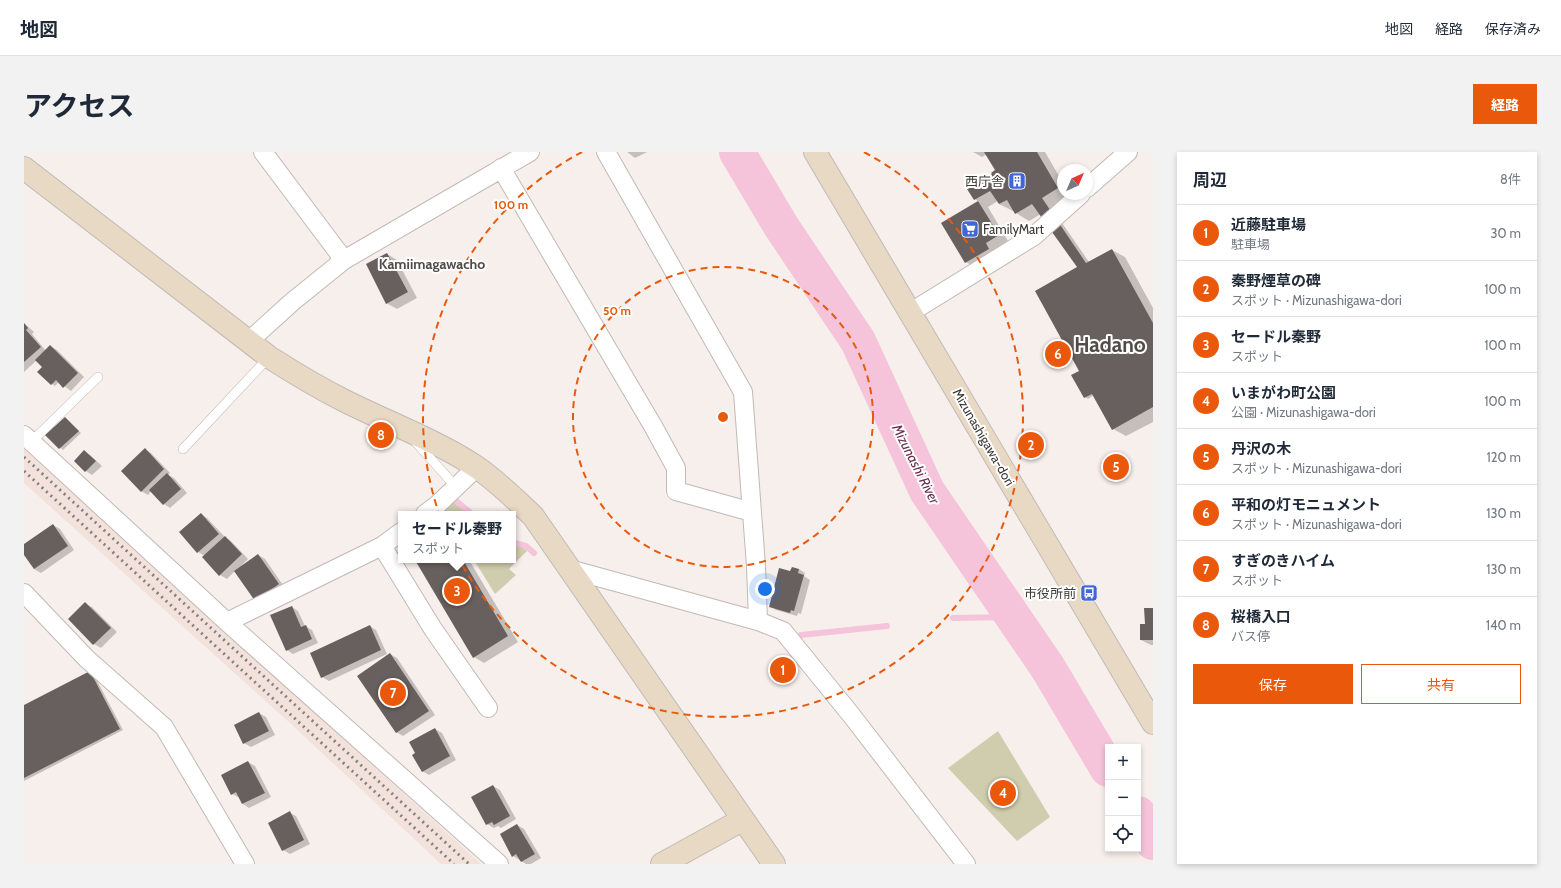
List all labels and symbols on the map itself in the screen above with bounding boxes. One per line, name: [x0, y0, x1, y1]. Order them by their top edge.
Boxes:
north arrow: [1057, 164, 1093, 200]
building icon: 西庁舎: [1007, 171, 1027, 191]
place label: 西庁舎: [965, 173, 1004, 189]
text: 100 m: [494, 197, 528, 212]
supermarket icon: FamilyMart: [960, 219, 980, 239]
place label: FamilyMart: [983, 221, 1044, 237]
district label: Kamiimagawacho: [379, 255, 485, 273]
text: 50 m: [603, 303, 631, 318]
district label: Hadano: [1074, 332, 1146, 357]
pin: 6: [1045, 339, 1071, 369]
street label: Mizunashigawa-dori: [950, 385, 1018, 489]
centre of rings: [716, 410, 730, 424]
pin: 8: [368, 420, 394, 450]
water label: Mizunashi River: [888, 420, 944, 507]
pin: 2: [1018, 430, 1044, 460]
pin: 5: [1103, 452, 1129, 482]
pin: 3: [444, 576, 470, 606]
your location: [755, 579, 775, 599]
bus stop icon: 市役所前: [1079, 583, 1099, 603]
place label: 市役所前: [1024, 585, 1076, 601]
pin: 1: [770, 655, 796, 685]
pin: 7: [380, 678, 406, 708]
pin: 4: [990, 778, 1016, 808]

